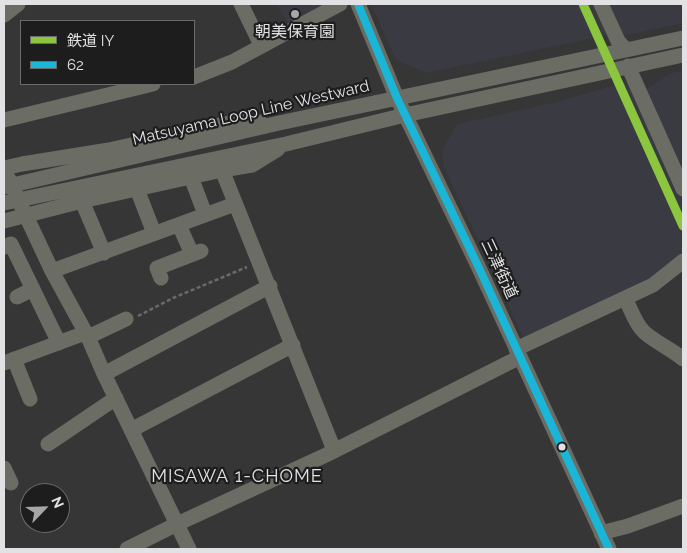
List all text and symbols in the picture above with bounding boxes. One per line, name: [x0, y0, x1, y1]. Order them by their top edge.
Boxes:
marker: 朝美保育園: [289, 8, 301, 20]
legend: [20, 20, 195, 85]
place label: 朝美保育園: [255, 22, 335, 42]
text: 鉄道 IY: [67, 32, 114, 50]
text: 62: [67, 56, 84, 74]
street label: Matsuyama Loop Line Westward: [131, 76, 371, 150]
street label: 三津街道: [477, 236, 521, 302]
unlabelled marker: [557, 442, 567, 452]
district label: MISAWA 1-CHOME: [149, 466, 325, 488]
north arrow: [20, 483, 70, 533]
text: N: [48, 494, 67, 510]

